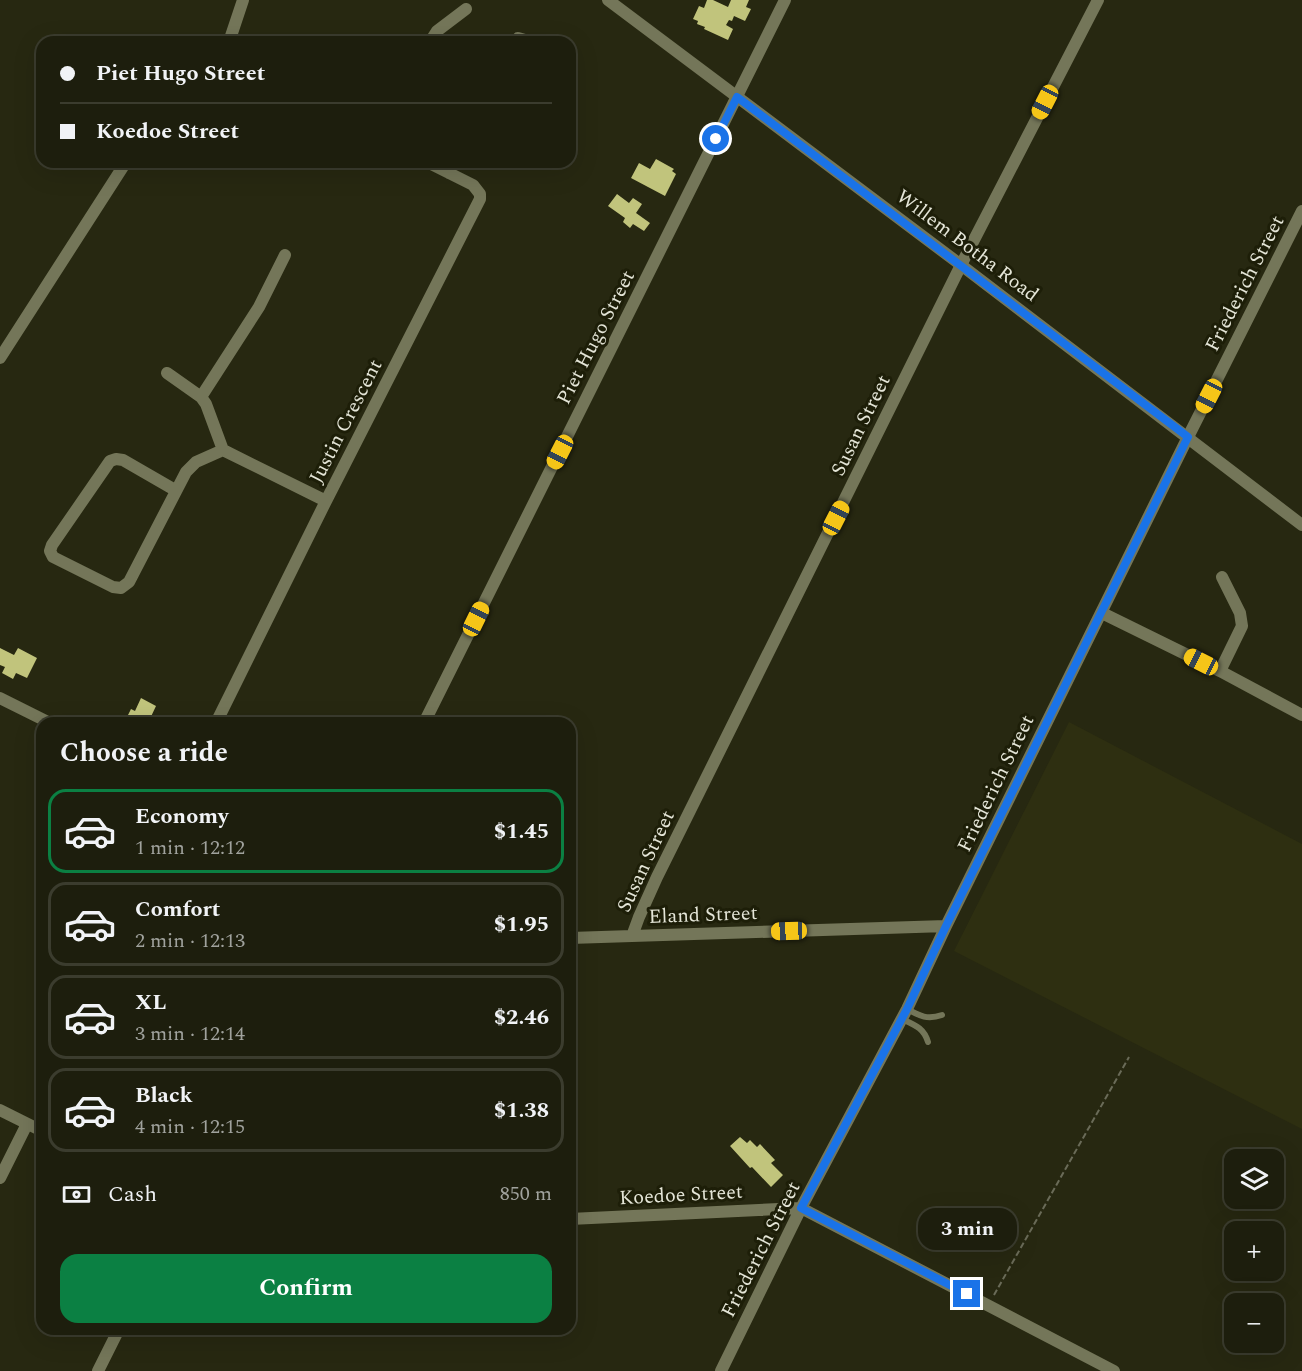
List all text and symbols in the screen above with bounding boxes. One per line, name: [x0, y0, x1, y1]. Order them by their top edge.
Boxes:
text: Piet Hugo Street: [96, 57, 265, 90]
car: [1029, 82, 1061, 122]
text: Koedoe Street: [96, 115, 239, 148]
route start: [702, 125, 729, 152]
street label: Willem Botha Road: [890, 182, 1045, 310]
street label: Friederich Street: [1198, 210, 1292, 357]
street label: Piet Hugo Street: [549, 265, 643, 410]
street label: Justin Crescent: [302, 354, 390, 489]
street label: Susan Street: [823, 370, 898, 481]
car: [1193, 376, 1225, 416]
car: [544, 432, 576, 472]
car: [820, 498, 852, 538]
car: [460, 599, 492, 639]
car: [1181, 646, 1221, 678]
street label: Friederich Street: [950, 710, 1042, 857]
text: Choose a ride: [60, 732, 228, 774]
text: Economy: [135, 800, 228, 833]
icon: car: [63, 804, 117, 858]
street label: Susan Street: [609, 806, 683, 917]
text: $1.45: [494, 815, 549, 848]
text: 1 min · 12:12: [135, 833, 245, 863]
text: Comfort: [135, 893, 220, 926]
icon: car: [63, 897, 117, 951]
street label: Eland Street: [648, 898, 758, 932]
text: $1.95: [494, 908, 549, 941]
car: [771, 921, 807, 941]
text: 2 min · 12:13: [135, 926, 245, 956]
text: XL: [135, 986, 166, 1019]
icon: car: [63, 990, 117, 1044]
text: $2.46: [494, 1001, 549, 1034]
text: 3 min · 12:14: [135, 1019, 245, 1049]
text: Black: [135, 1079, 193, 1112]
icon: car: [63, 1083, 117, 1137]
text: $1.38: [494, 1094, 549, 1127]
text: 4 min · 12:15: [135, 1112, 245, 1142]
map controls: [1224, 1149, 1284, 1353]
button: layers: [1224, 1149, 1284, 1209]
street label: Friederich Street: [714, 1176, 808, 1323]
street label: Koedoe Street: [618, 1177, 744, 1213]
icon: cash: [60, 1178, 93, 1211]
text: Cash: [108, 1178, 157, 1211]
text: 850 m: [500, 1179, 552, 1209]
callout: 3 min: [918, 1207, 1016, 1249]
text: 3 min: [941, 1214, 994, 1244]
button: +: [1224, 1221, 1284, 1281]
button: Confirm: [60, 1254, 552, 1323]
route end: [953, 1280, 980, 1307]
button: −: [1224, 1293, 1284, 1353]

